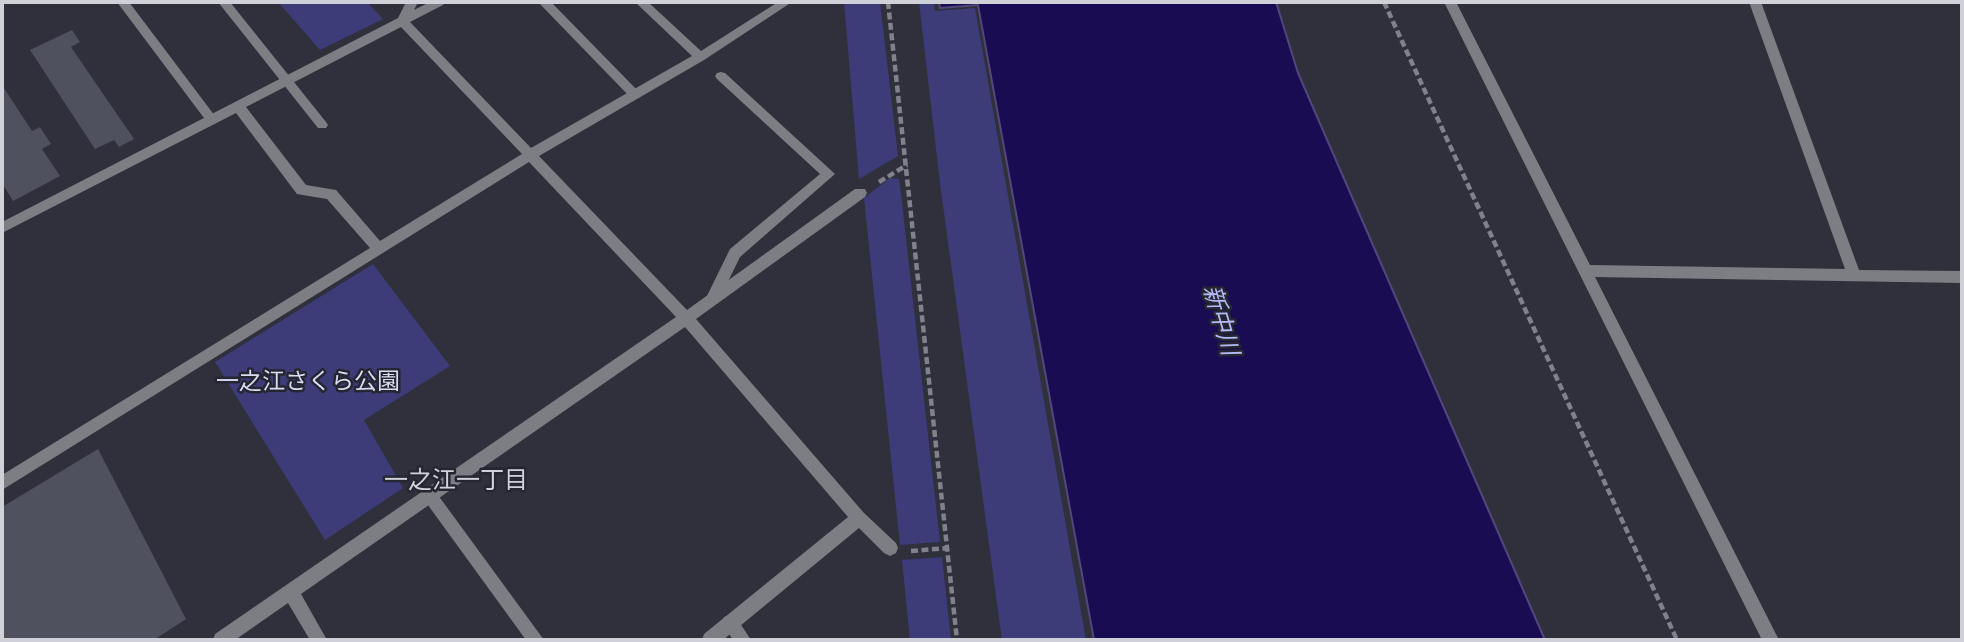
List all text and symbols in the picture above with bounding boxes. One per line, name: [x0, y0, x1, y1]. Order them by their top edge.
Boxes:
water label: 新中川: [1194, 282, 1242, 360]
park label: 一之江さくら公園: [216, 370, 400, 398]
district label: 一之江一丁目: [384, 469, 528, 497]

